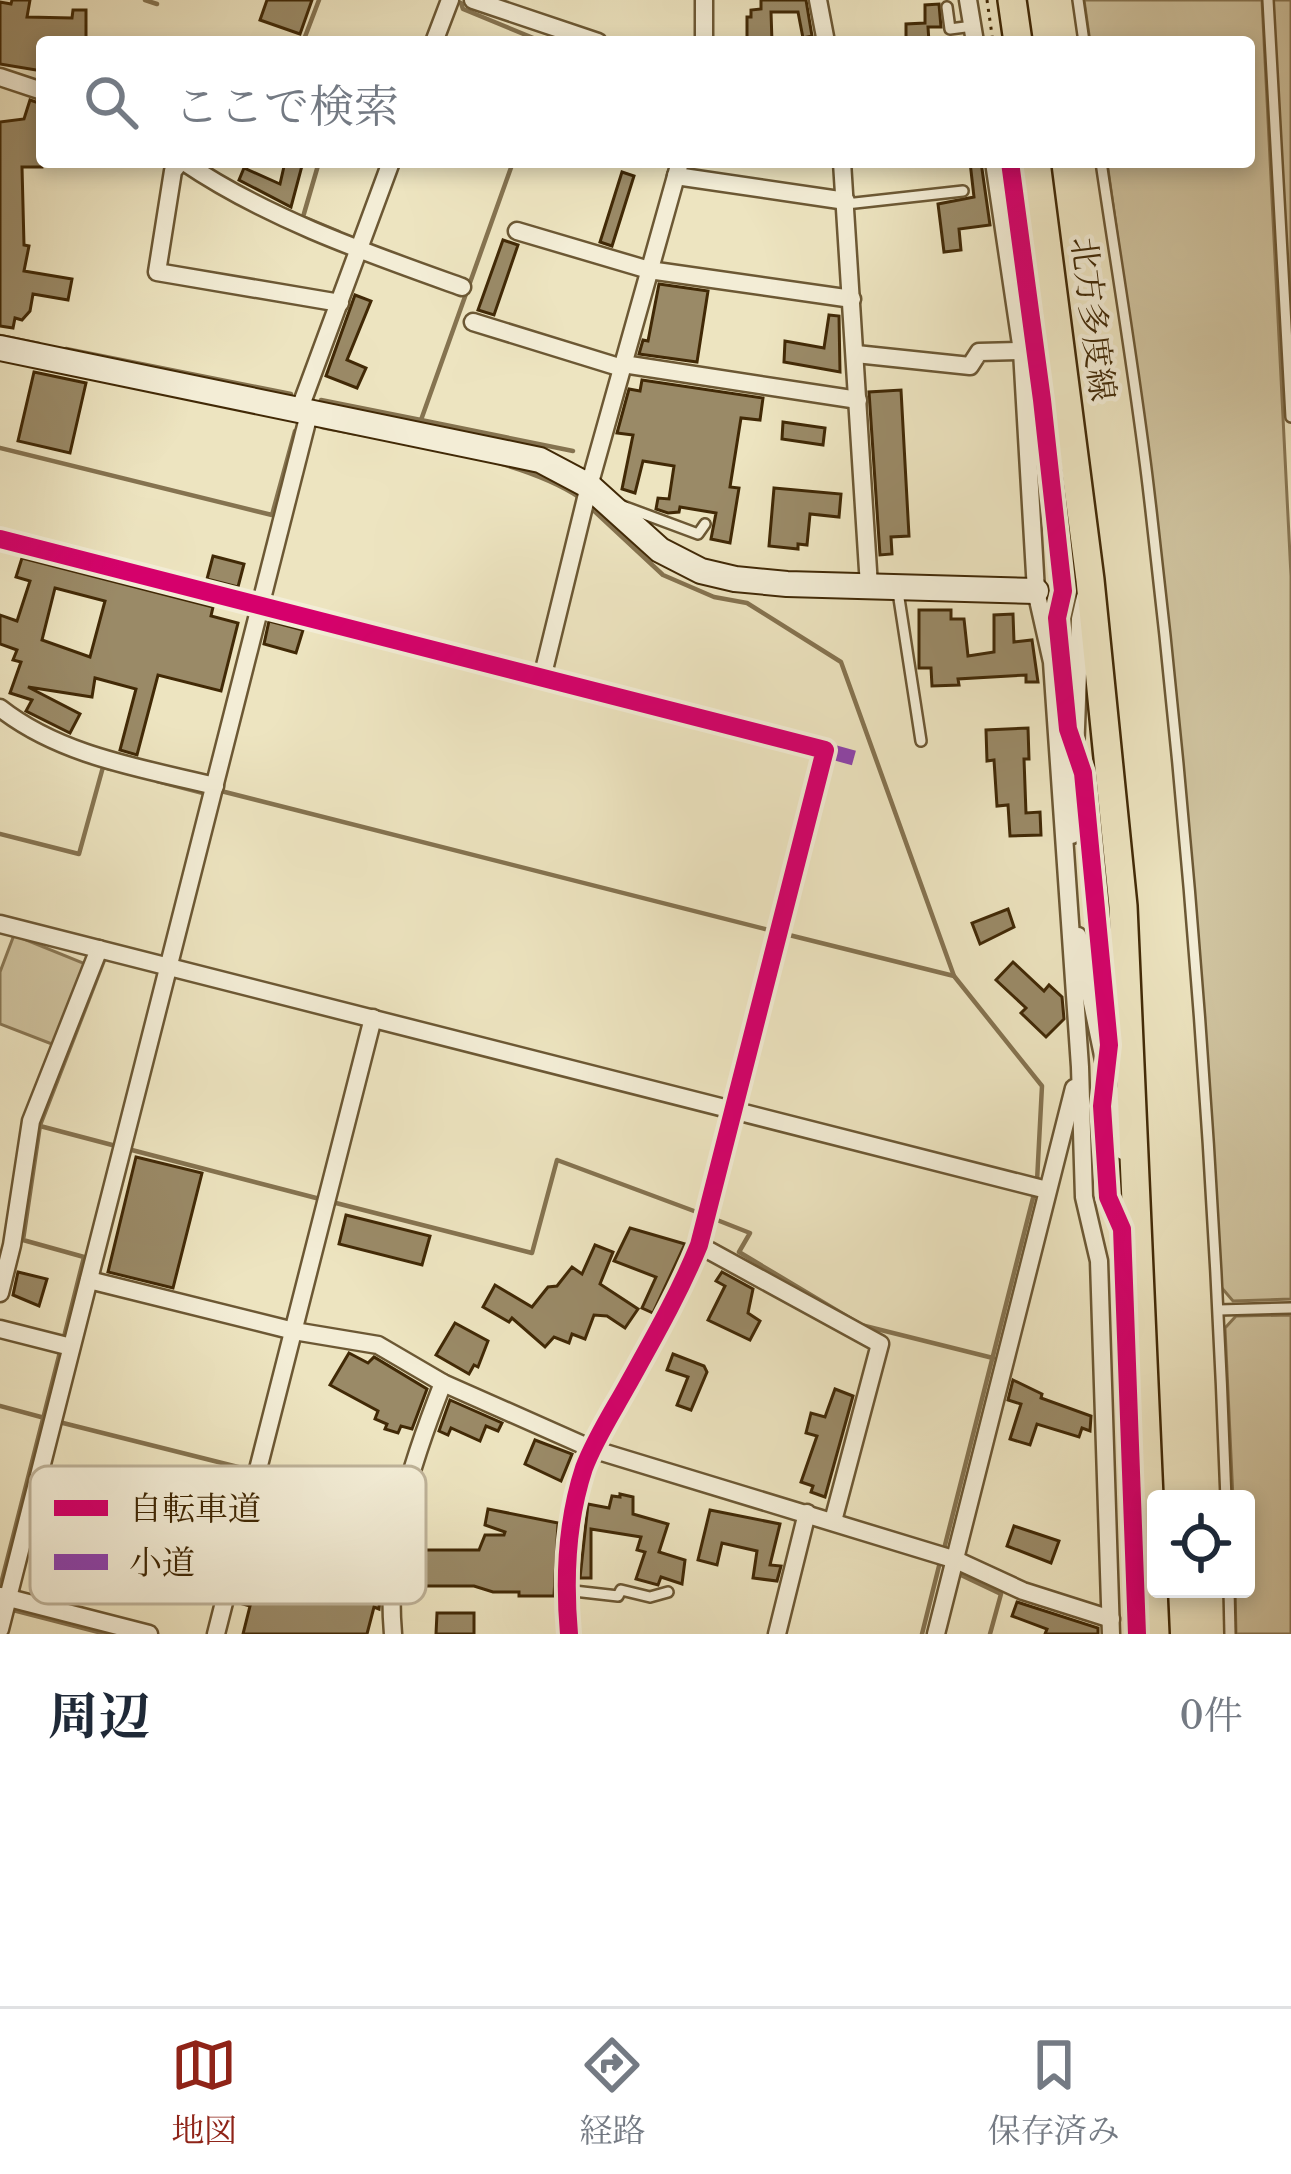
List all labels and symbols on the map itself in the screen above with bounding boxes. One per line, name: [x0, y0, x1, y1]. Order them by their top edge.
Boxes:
street label: 北方多度線: [1063, 235, 1124, 403]
legend: [30, 1466, 426, 1604]
text: 自転車道: [129, 1488, 261, 1529]
text: 小道: [129, 1542, 195, 1583]

